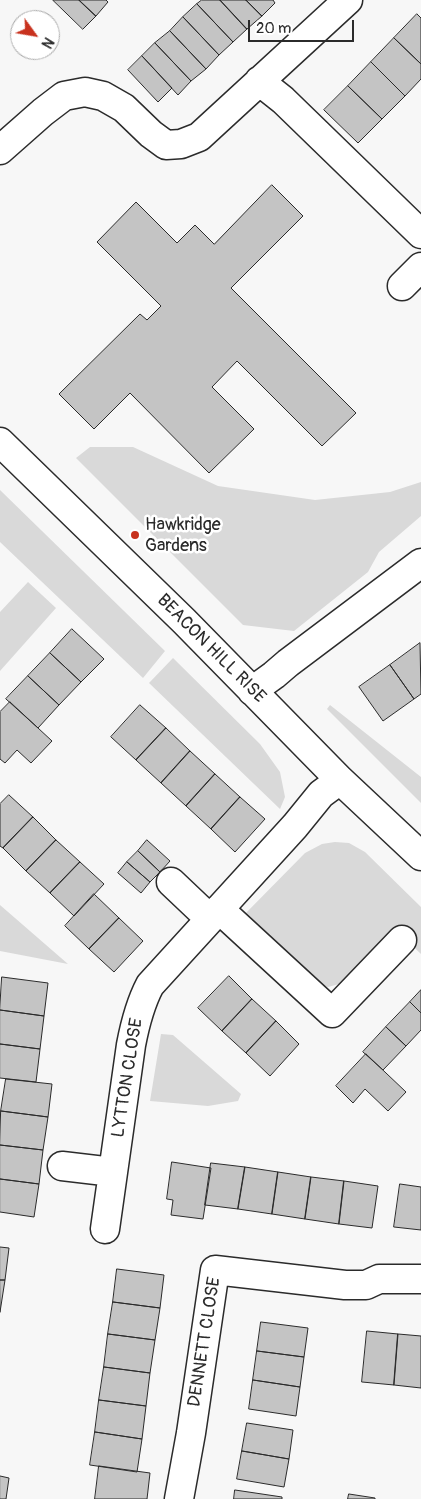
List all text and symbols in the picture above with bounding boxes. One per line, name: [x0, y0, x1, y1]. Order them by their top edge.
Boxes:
north arrow: [10, 10, 60, 60]
scale bar: [251, 10, 357, 42]
text: 20 m: [256, 19, 291, 38]
text: N: [38, 34, 57, 51]
place label: Hawkridge Gardens: [145, 514, 221, 556]
marker: Hawkridge Gardens: [129, 529, 141, 541]
street label: BEACON HILL RISE: [152, 590, 270, 708]
street label: LYTTON CLOSE: [108, 1017, 148, 1139]
street label: DENNETT CLOSE: [184, 1276, 226, 1408]

